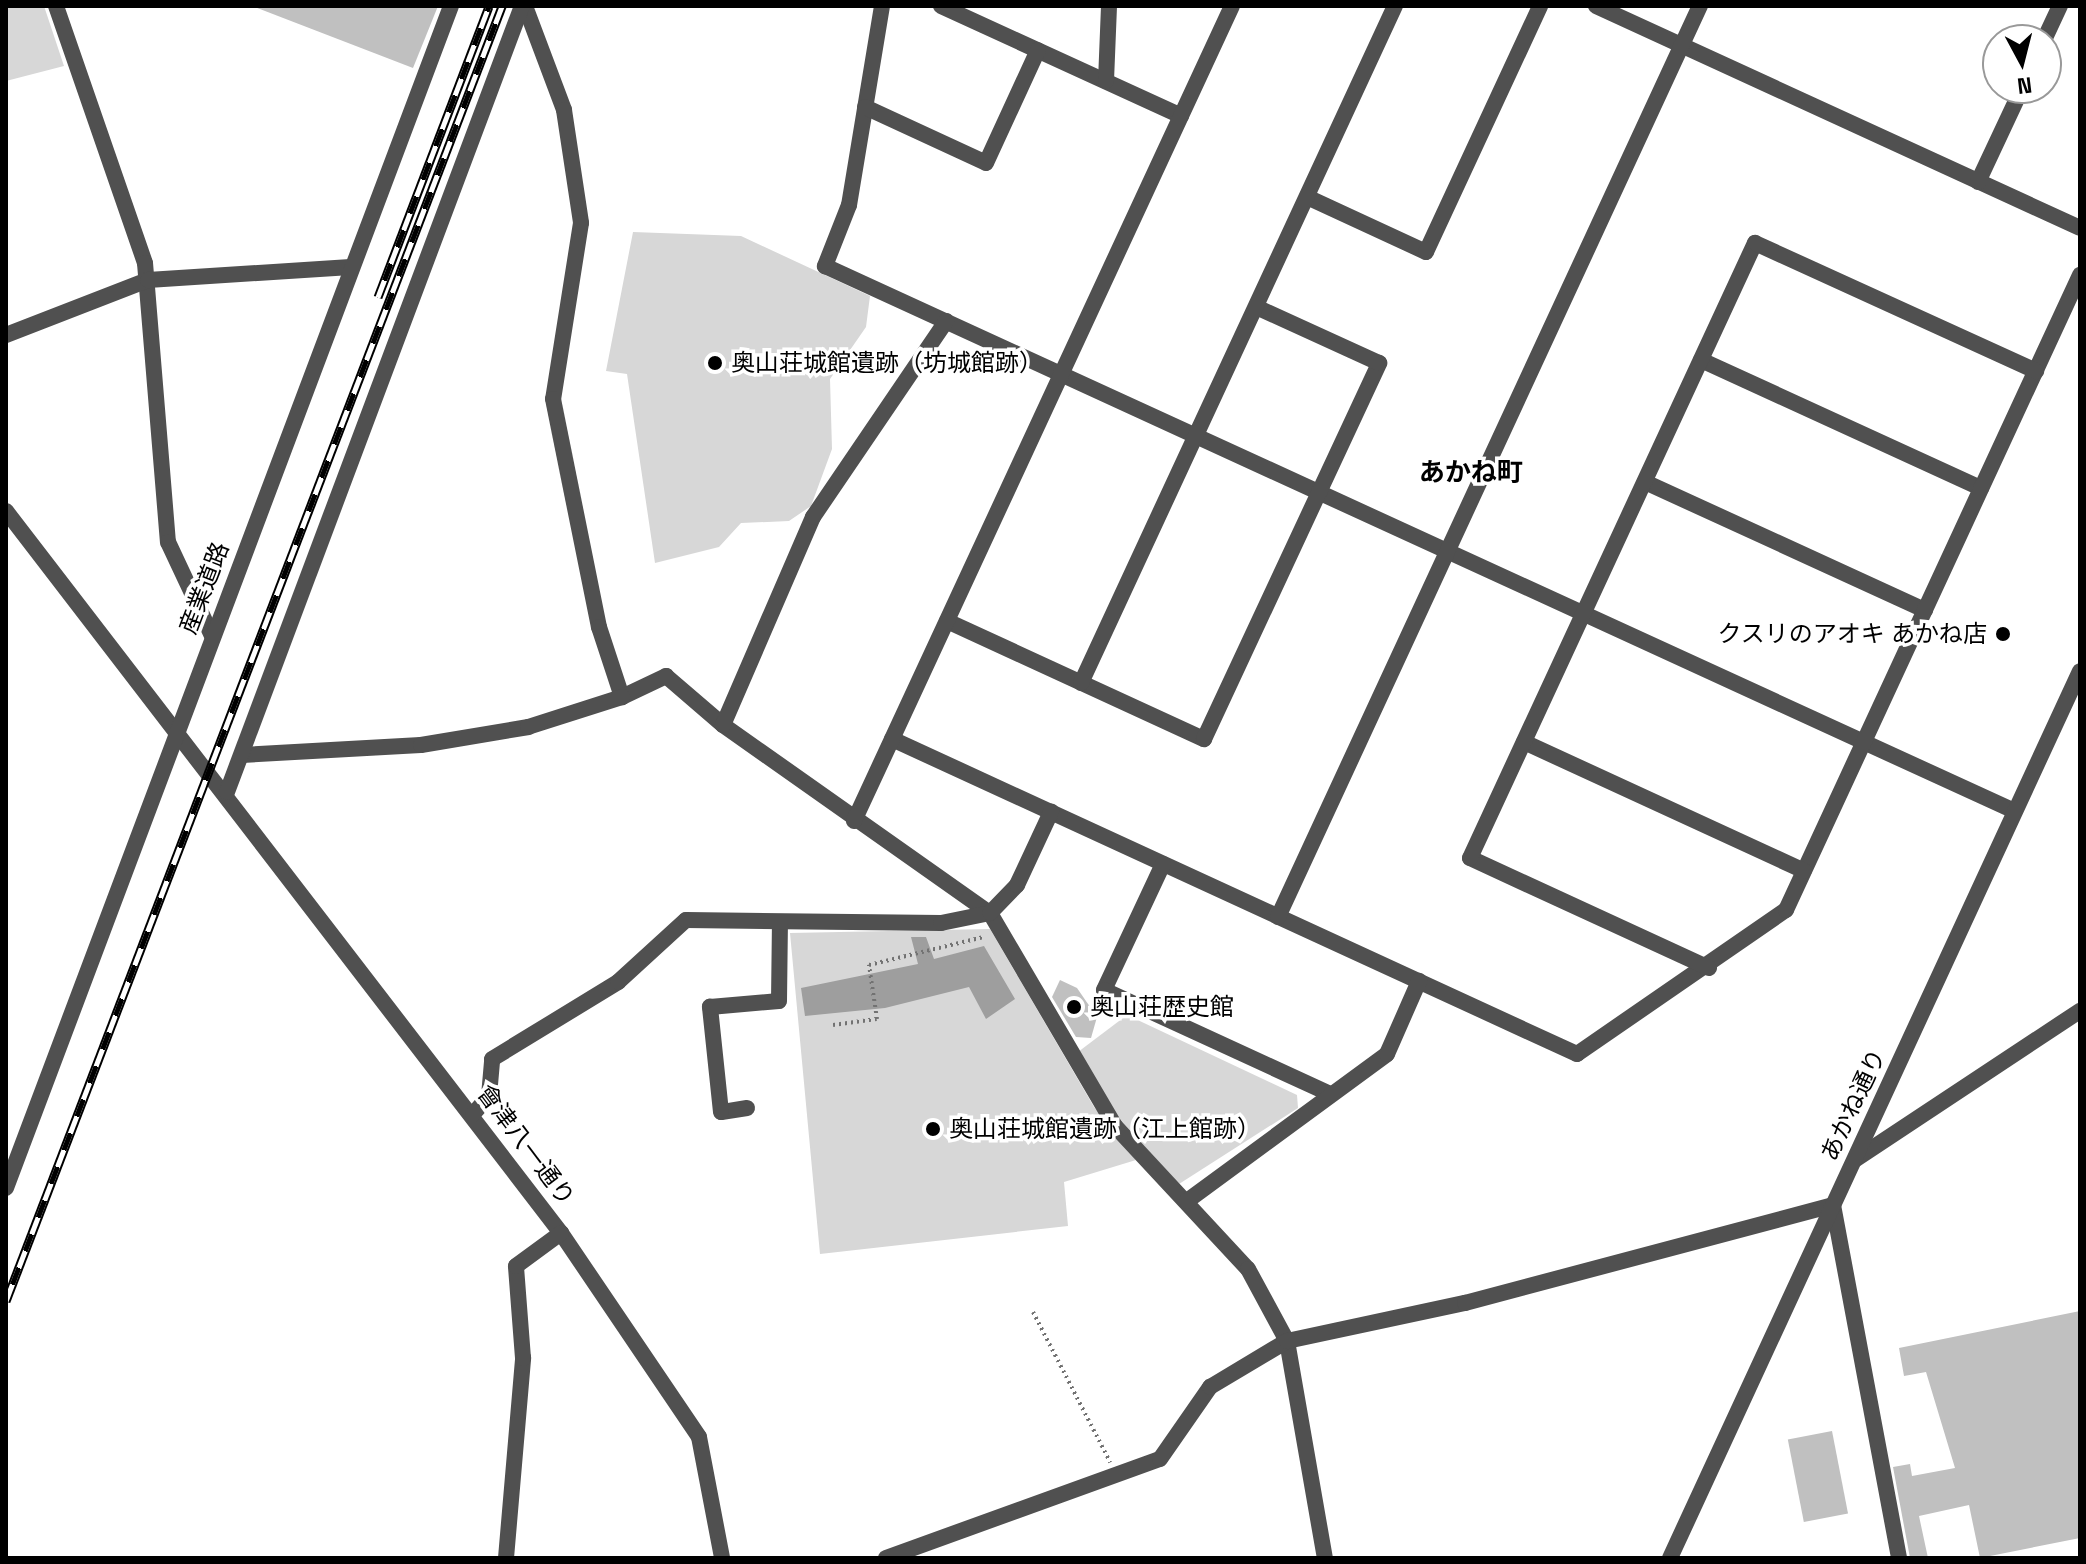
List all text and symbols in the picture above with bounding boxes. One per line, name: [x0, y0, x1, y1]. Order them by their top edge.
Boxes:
north arrow: [1982, 24, 2062, 104]
text: N: [2016, 71, 2034, 101]
place label: 奥山荘城館遺跡（坊城館跡）: [731, 349, 1043, 377]
marker: 奥山荘城館遺跡（坊城館跡）: [706, 354, 724, 372]
district label: あかね町: [1419, 457, 1523, 489]
street label: 産業道路: [173, 538, 235, 638]
place label: クスリのアオキ あかね店: [1717, 620, 1987, 648]
marker: クスリのアオキ あかね店: [1994, 625, 2012, 643]
place label: 奥山荘歴史館: [1090, 993, 1234, 1021]
marker: 奥山荘歴史館: [1065, 998, 1083, 1016]
street label: あかね通り: [1815, 1045, 1891, 1165]
street label: 會津八一通り: [471, 1079, 581, 1211]
place label: 奥山荘城館遺跡（江上館跡）: [949, 1115, 1261, 1143]
marker: 奥山荘城館遺跡（江上館跡）: [924, 1120, 942, 1138]

